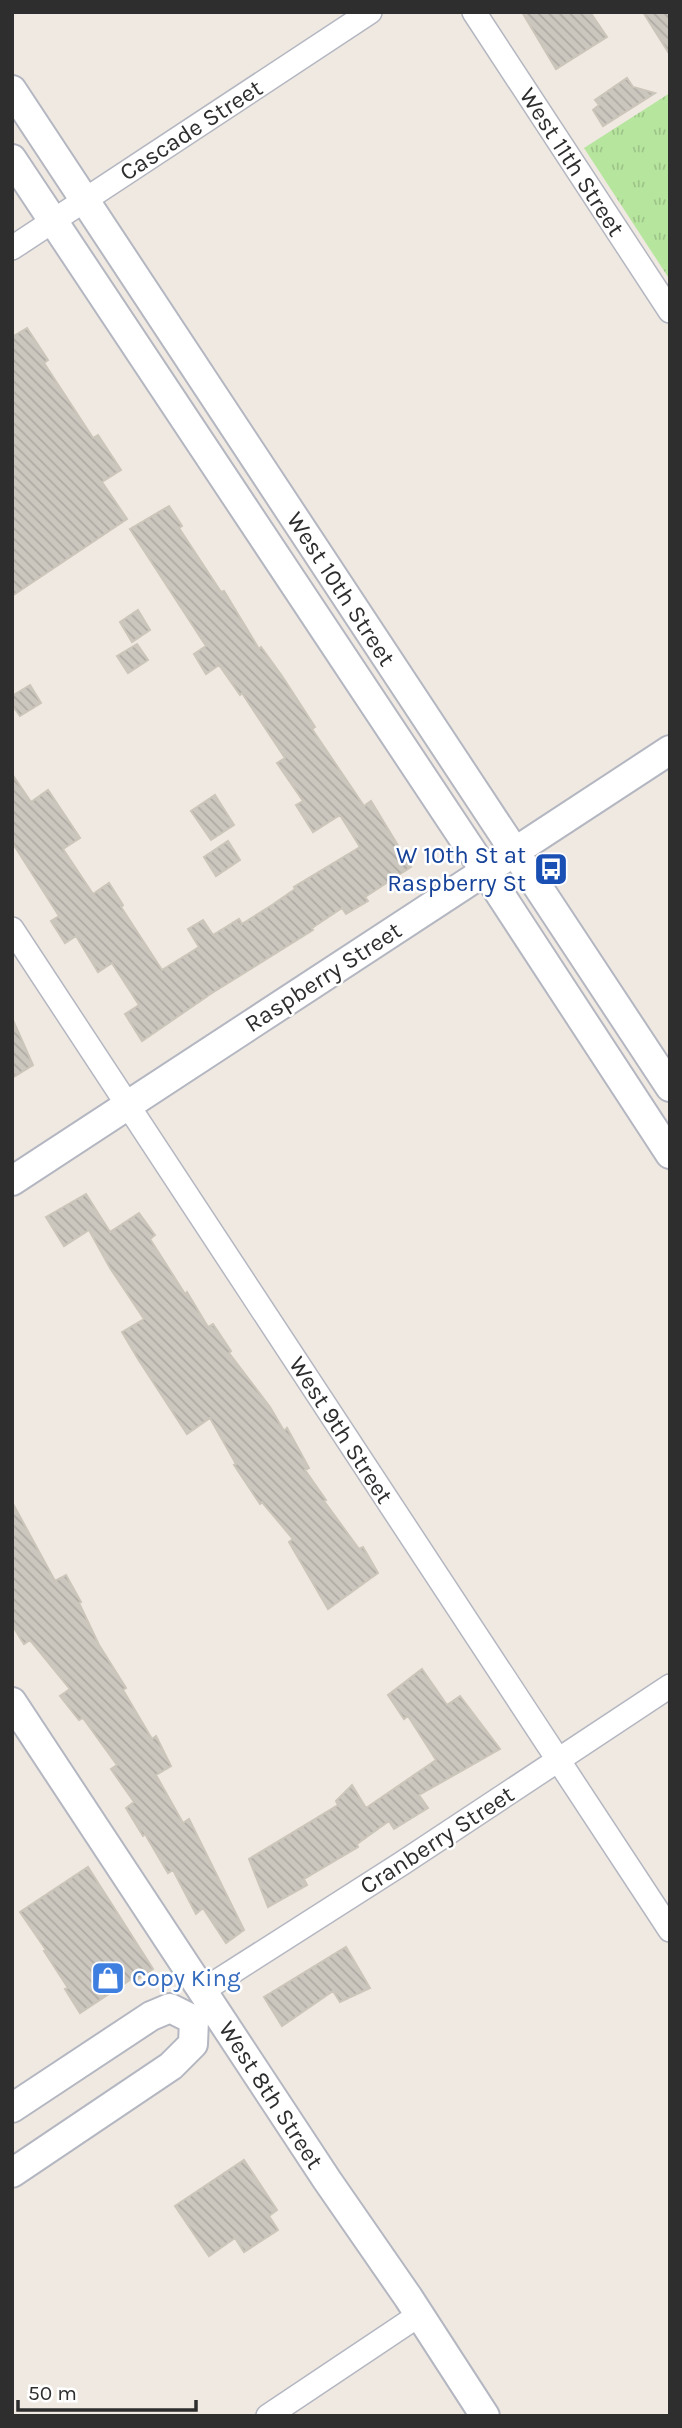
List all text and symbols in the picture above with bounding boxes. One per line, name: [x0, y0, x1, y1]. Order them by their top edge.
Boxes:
street label: Cascade Street: [114, 74, 268, 186]
street label: West 11th Street: [514, 83, 630, 241]
street label: West 10th Street: [281, 507, 401, 671]
place label: W 10th St at Raspberry St: [387, 841, 526, 897]
bus stop icon: W 10th St at Raspberry St: [532, 850, 570, 888]
street label: Raspberry Street: [239, 916, 407, 1038]
street label: West 9th Street: [283, 1351, 399, 1509]
street label: Cranberry Street: [355, 1780, 519, 1900]
shop icon: Copy King: [89, 1959, 127, 1997]
place label: Copy King: [132, 1964, 241, 1992]
street label: West 8th Street: [213, 2016, 329, 2174]
scale bar: [18, 2368, 196, 2412]
text: 50 m: [28, 2381, 77, 2405]

